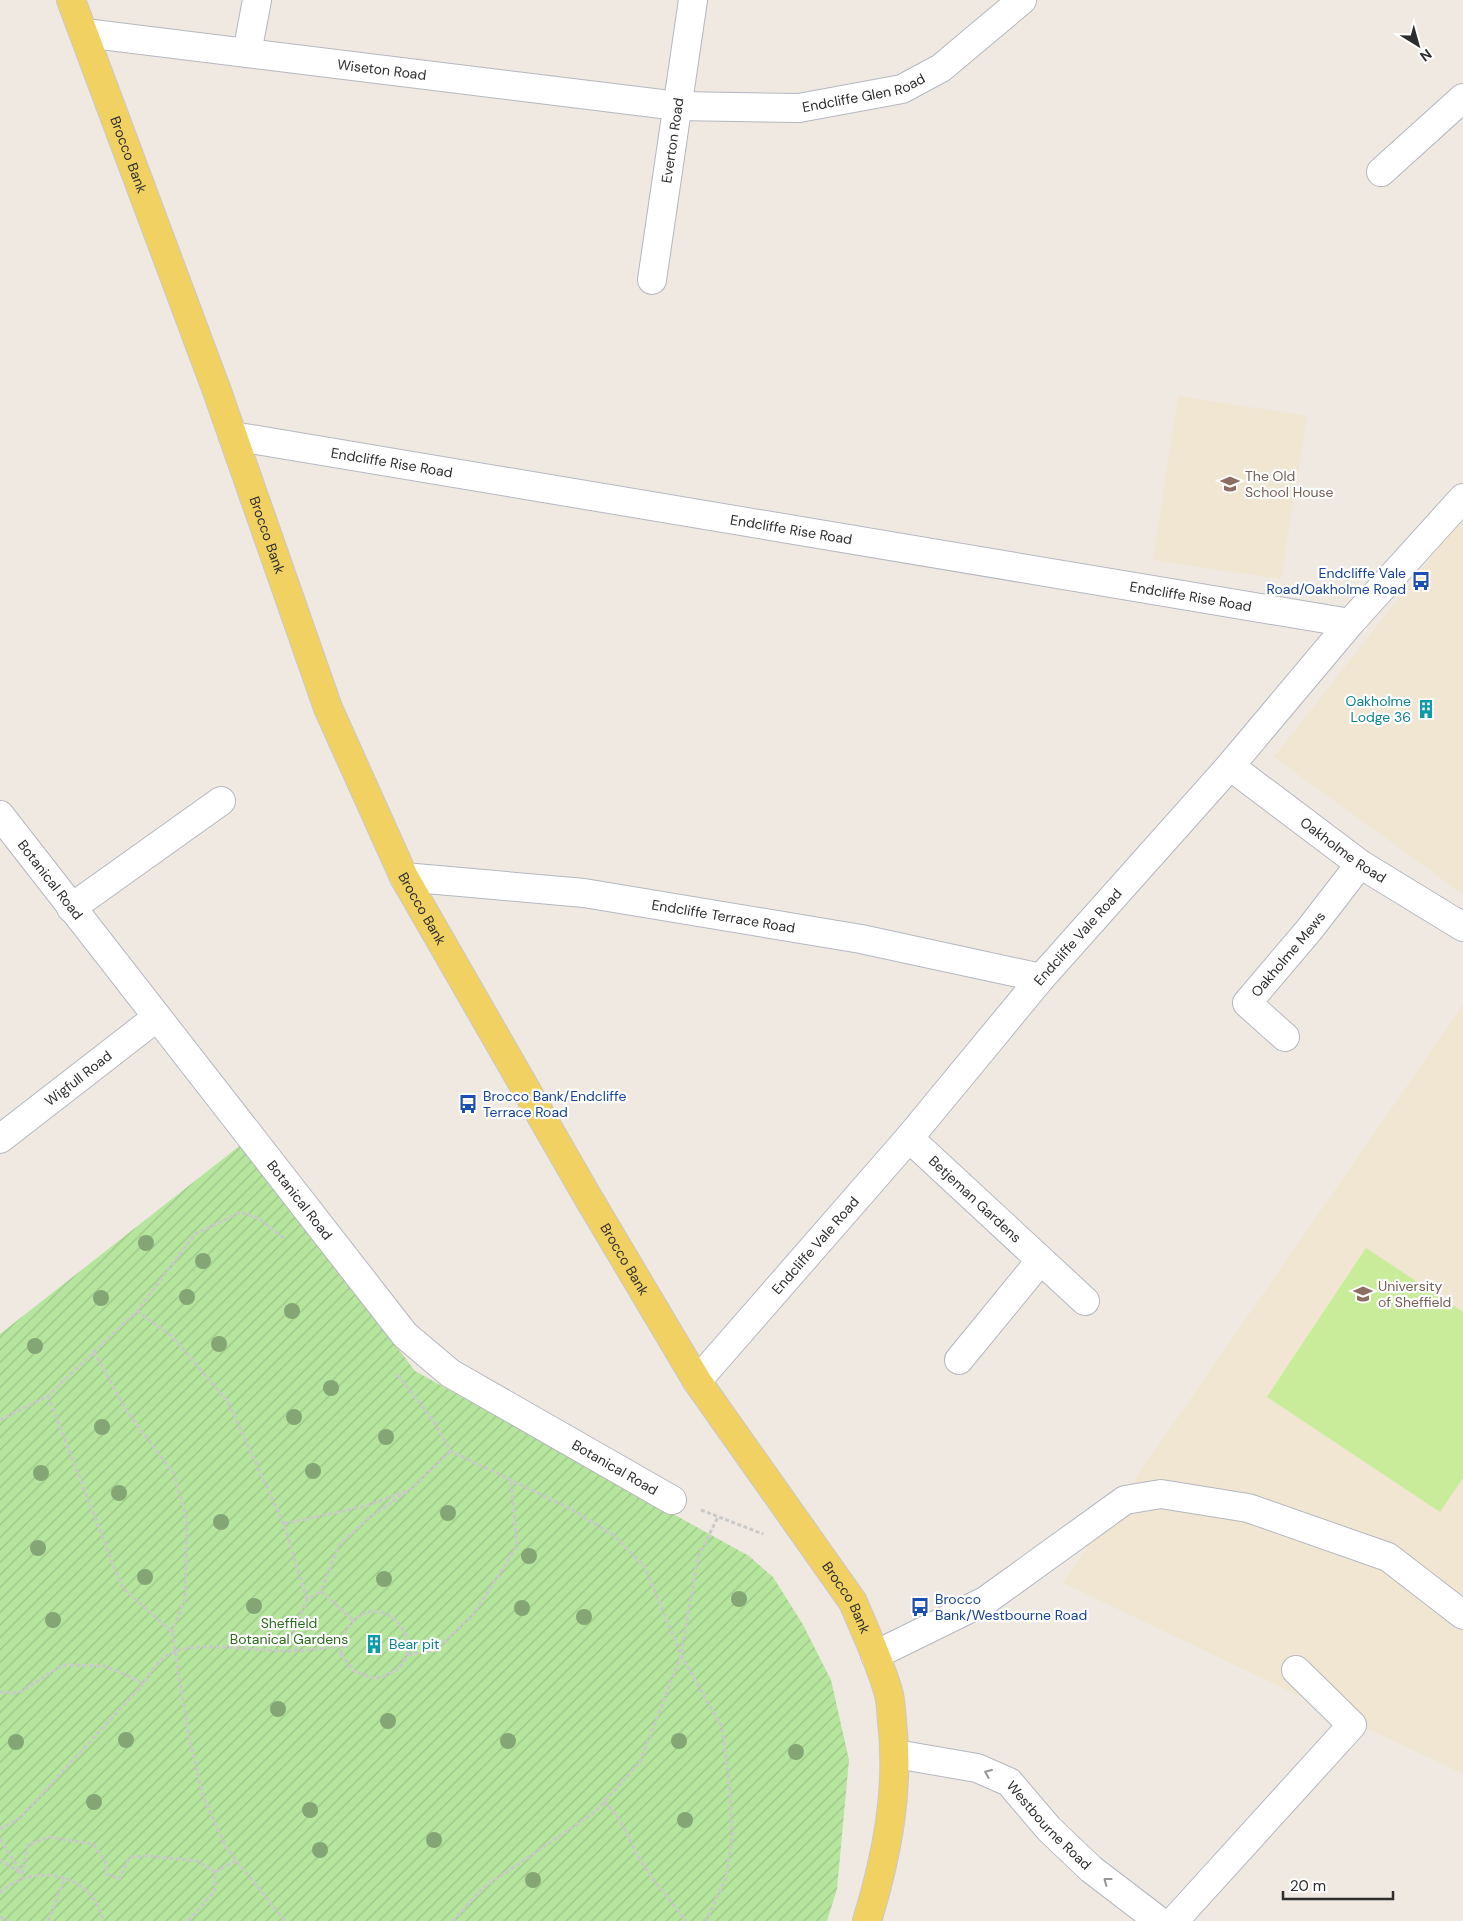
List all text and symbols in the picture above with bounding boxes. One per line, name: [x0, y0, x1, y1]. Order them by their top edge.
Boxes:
north arrow: [1393, 20, 1443, 70]
text: N: [1416, 45, 1435, 66]
street label: Wiseton Road: [336, 55, 427, 84]
street label: Endcliffe Glen Road: [801, 69, 928, 116]
street label: Everton Road: [657, 97, 688, 184]
street label: Brocco Bank: [106, 114, 151, 196]
street label: Endcliffe Rise Road: [330, 444, 454, 482]
place label: The Old School House: [1245, 467, 1334, 501]
school or university icon: The Old School House: [1219, 473, 1241, 495]
street label: Brocco Bank: [246, 494, 289, 576]
street label: Endcliffe Rise Road: [729, 510, 853, 549]
place label: Endcliffe Vale Road/Oakholme Road: [1267, 564, 1406, 598]
bus stop icon: Endcliffe Vale Road/Oakholme Road: [1410, 570, 1432, 592]
street label: Endcliffe Rise Road: [1128, 577, 1253, 615]
place label: Oakholme Lodge 36: [1346, 692, 1411, 726]
building icon: Oakholme Lodge 36: [1415, 698, 1437, 720]
street label: Oakholme Road: [1297, 813, 1390, 887]
street label: Botanical Road: [14, 836, 87, 923]
street label: Brocco Bank: [394, 869, 450, 948]
street label: Endcliffe Vale Road: [1030, 885, 1126, 989]
street label: Endcliffe Terrace Road: [650, 895, 796, 937]
street label: Oakholme Mews: [1247, 908, 1329, 1001]
street label: Wigfull Road: [41, 1047, 115, 1110]
place label: Brocco Bank/Endcliffe Terrace Road: [483, 1087, 627, 1121]
bus stop icon: Brocco Bank/Endcliffe Terrace Road: [457, 1093, 479, 1115]
street label: Betjeman Gardens: [925, 1152, 1025, 1246]
street label: Botanical Road: [263, 1157, 337, 1243]
street label: Endcliffe Vale Road: [768, 1193, 863, 1298]
street label: Brocco Bank: [596, 1220, 653, 1299]
place label: University of Sheffield: [1378, 1277, 1451, 1311]
school or university icon: University of Sheffield: [1352, 1283, 1374, 1305]
street label: Botanical Road: [569, 1436, 661, 1499]
street label: Brocco Bank: [818, 1558, 874, 1636]
place label: Brocco Bank/Westbourne Road: [935, 1590, 1087, 1624]
bus stop icon: Brocco Bank/Westbourne Road: [909, 1596, 931, 1618]
park label: Sheffield Botanical Gardens: [230, 1614, 348, 1648]
building icon: Bear pit: [363, 1633, 385, 1655]
place label: Bear pit: [389, 1635, 440, 1653]
one-way arrow: [984, 1768, 993, 1779]
street label: Westbourne Road: [1003, 1777, 1095, 1873]
scale bar: [1283, 1868, 1393, 1900]
text: 20 m: [1290, 1876, 1326, 1896]
one-way arrow: [1103, 1878, 1113, 1887]

